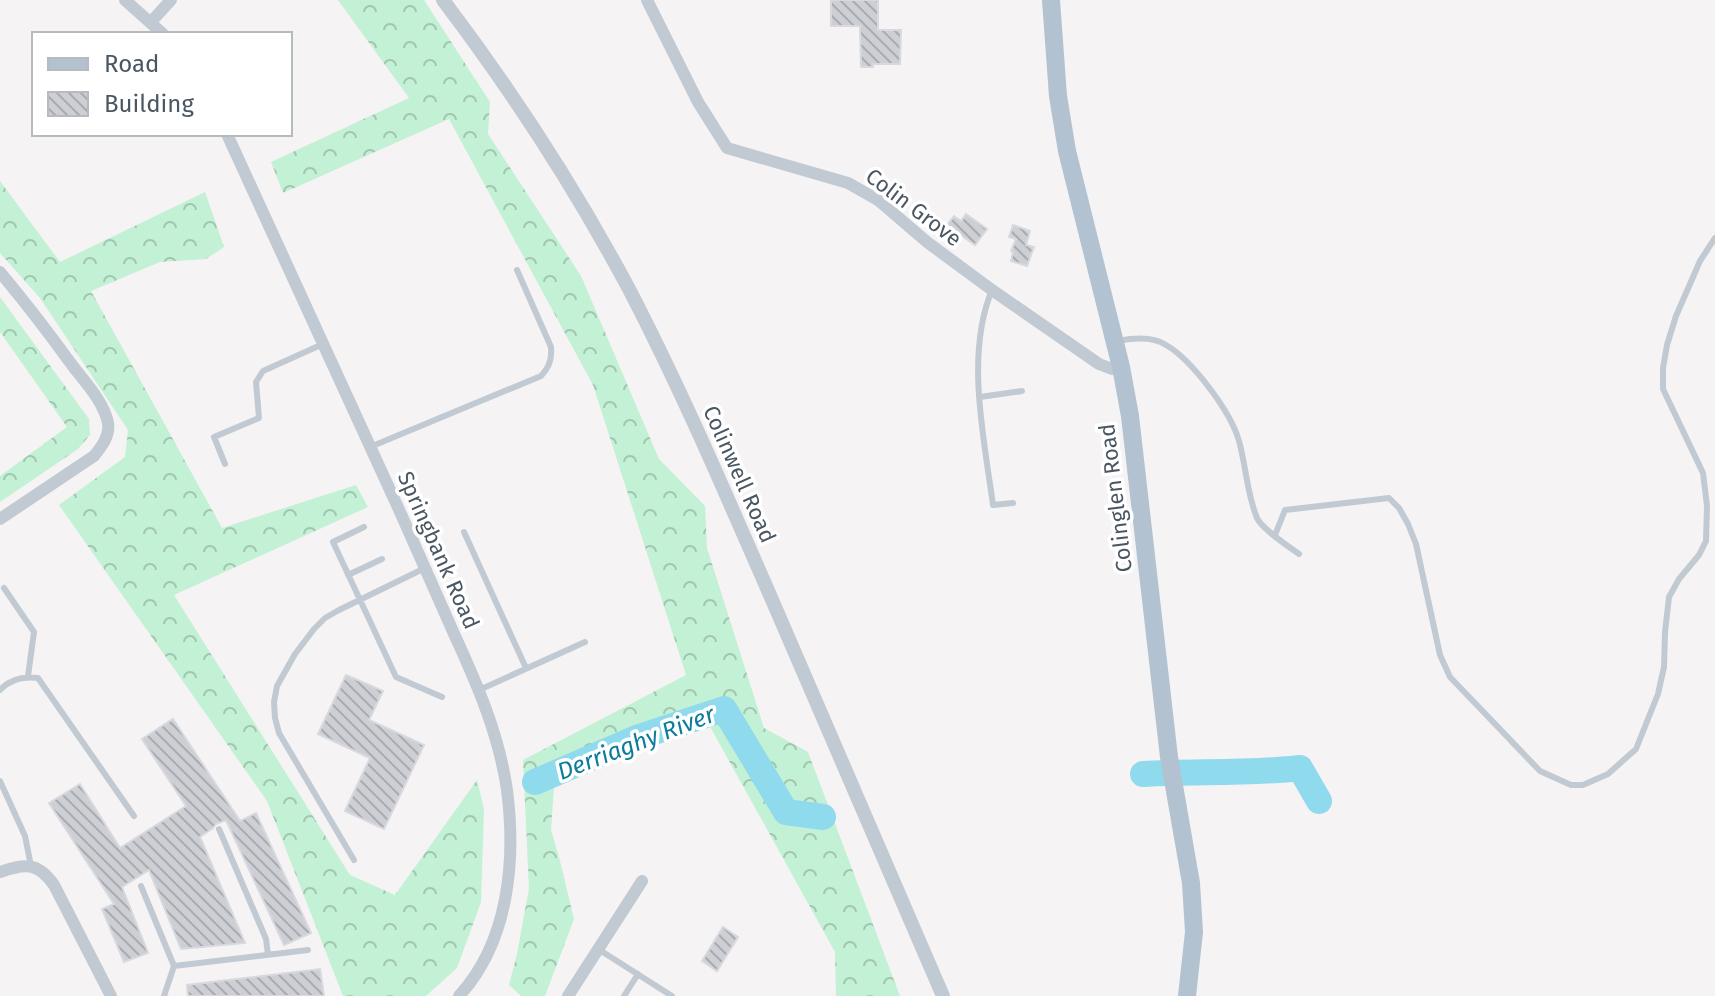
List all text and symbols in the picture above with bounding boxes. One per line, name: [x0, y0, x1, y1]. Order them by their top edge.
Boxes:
legend: [32, 32, 292, 136]
text: Road: [104, 50, 159, 78]
text: Building: [104, 90, 194, 118]
street label: Colin Grove: [860, 163, 967, 252]
street label: Colinwell Road: [697, 401, 782, 547]
street label: Colinglen Road: [1093, 422, 1138, 574]
street label: Springbank Road: [392, 467, 485, 633]
water label: Derriaghy River: [553, 700, 719, 786]

